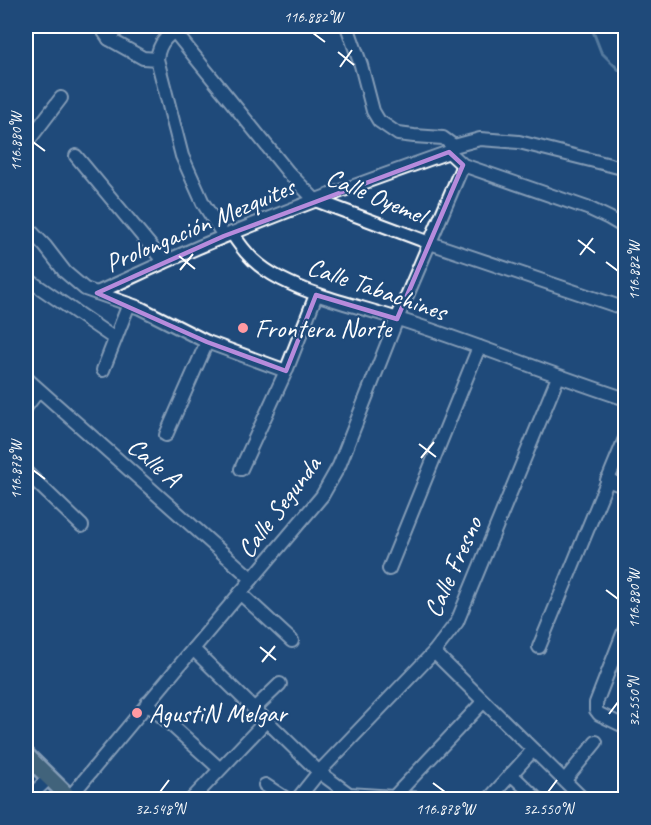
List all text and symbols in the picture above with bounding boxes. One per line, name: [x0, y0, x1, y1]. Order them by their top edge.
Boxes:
text: 116.882°W: [284, 8, 345, 27]
text: 116.880°W: [7, 110, 26, 171]
street label: Calle Oyemel: [321, 160, 435, 233]
street label: Prolongación Mezquites: [100, 169, 302, 280]
text: 116.882°W: [625, 239, 644, 300]
street label: Calle Tabachines: [303, 250, 453, 329]
place label: Frontera Norte: [255, 312, 393, 345]
marker: Frontera Norte: [236, 321, 250, 335]
street label: Calle A: [120, 430, 189, 495]
text: 116.878°W: [7, 438, 26, 499]
street label: Calle Segunda: [230, 448, 329, 565]
street label: Calle Fresno: [416, 510, 490, 622]
text: 116.880°W: [625, 567, 644, 628]
text: 32.550°N: [625, 674, 644, 727]
place label: AgustiN Melgar: [149, 697, 289, 730]
marker: AgustiN Melgar: [130, 706, 144, 720]
text: 32.548°N: [135, 800, 188, 819]
text: 116.878°W: [416, 800, 477, 819]
text: 32.550°N: [523, 800, 576, 819]

